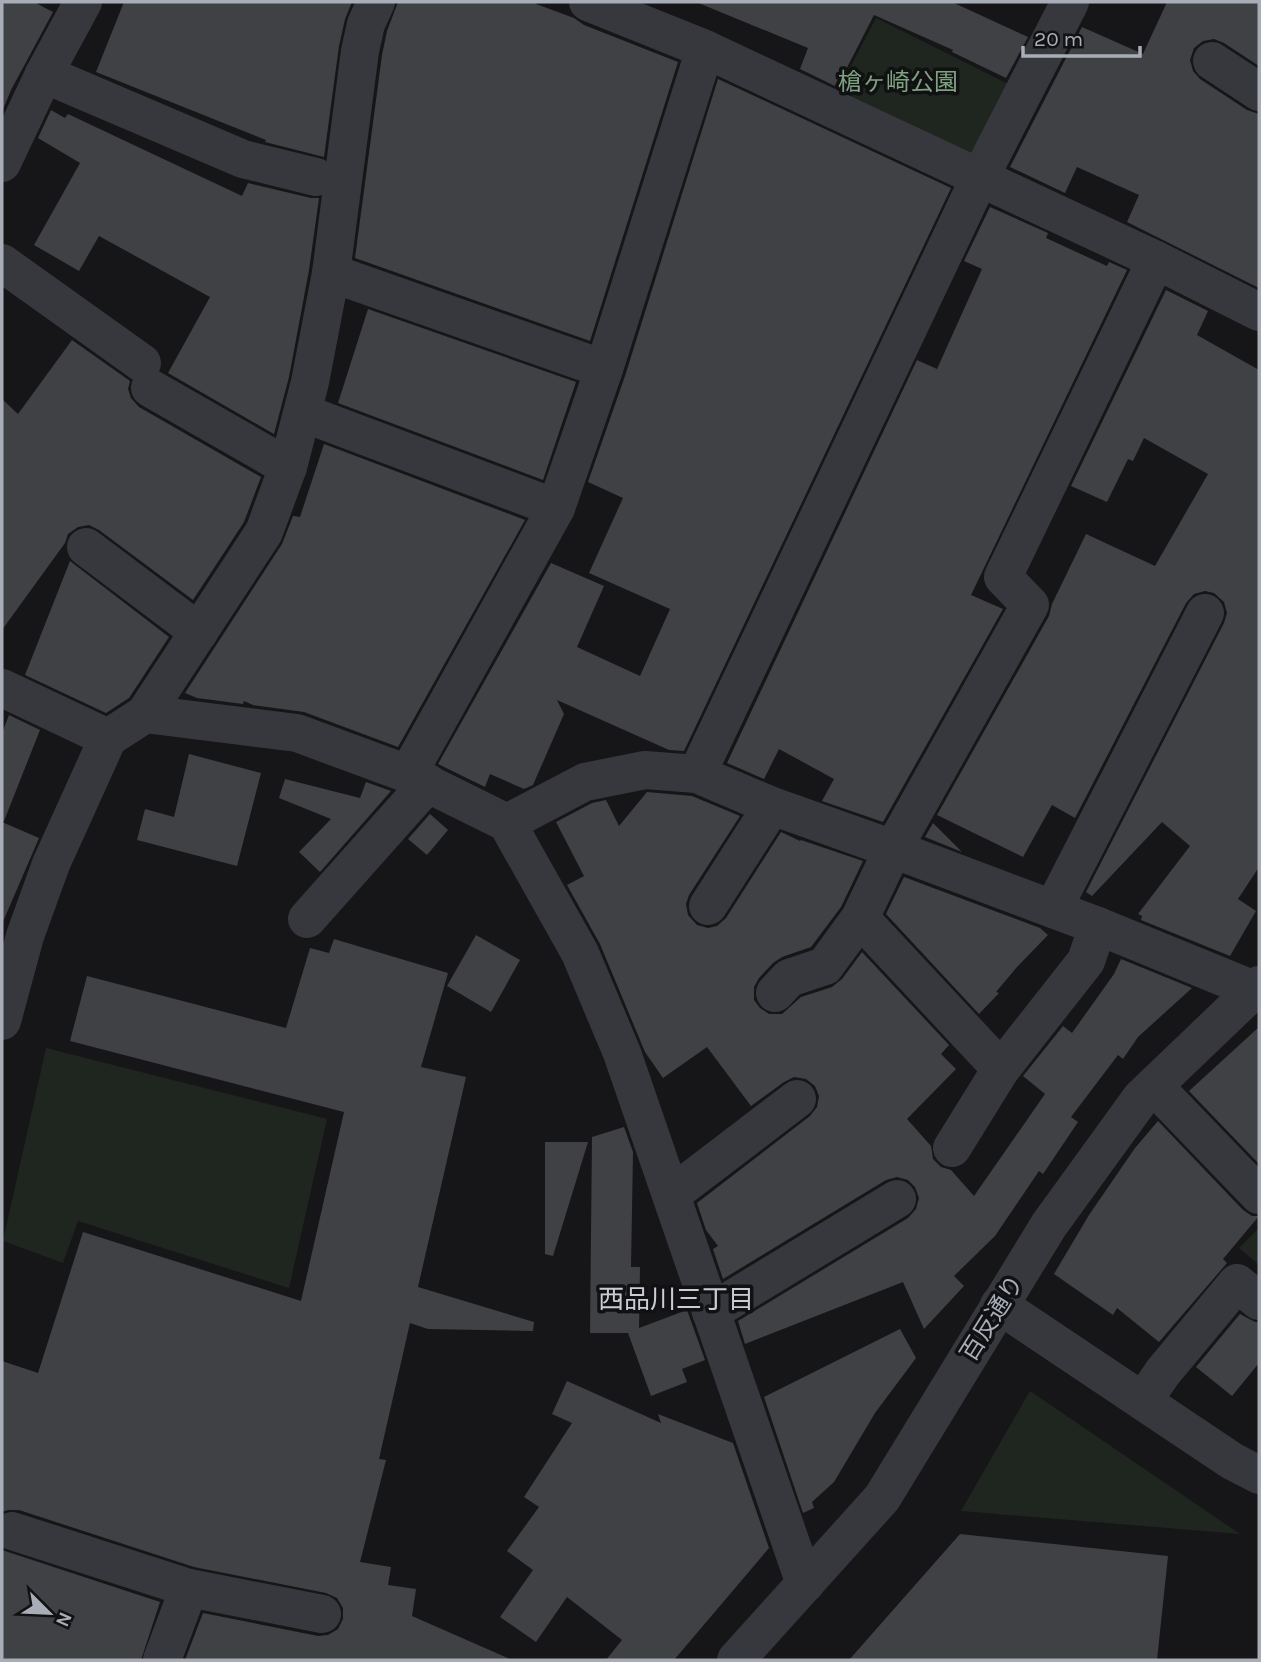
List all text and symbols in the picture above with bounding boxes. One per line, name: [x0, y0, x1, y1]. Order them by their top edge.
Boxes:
scale bar: [1023, 14, 1140, 58]
text: 20 m: [1034, 27, 1083, 51]
park label: 槍ヶ崎公園: [838, 68, 958, 96]
street label: 百反通り: [955, 1270, 1029, 1366]
district label: 西品川三丁目: [598, 1284, 754, 1315]
north arrow: [14, 1578, 84, 1648]
text: N: [51, 1609, 76, 1630]

